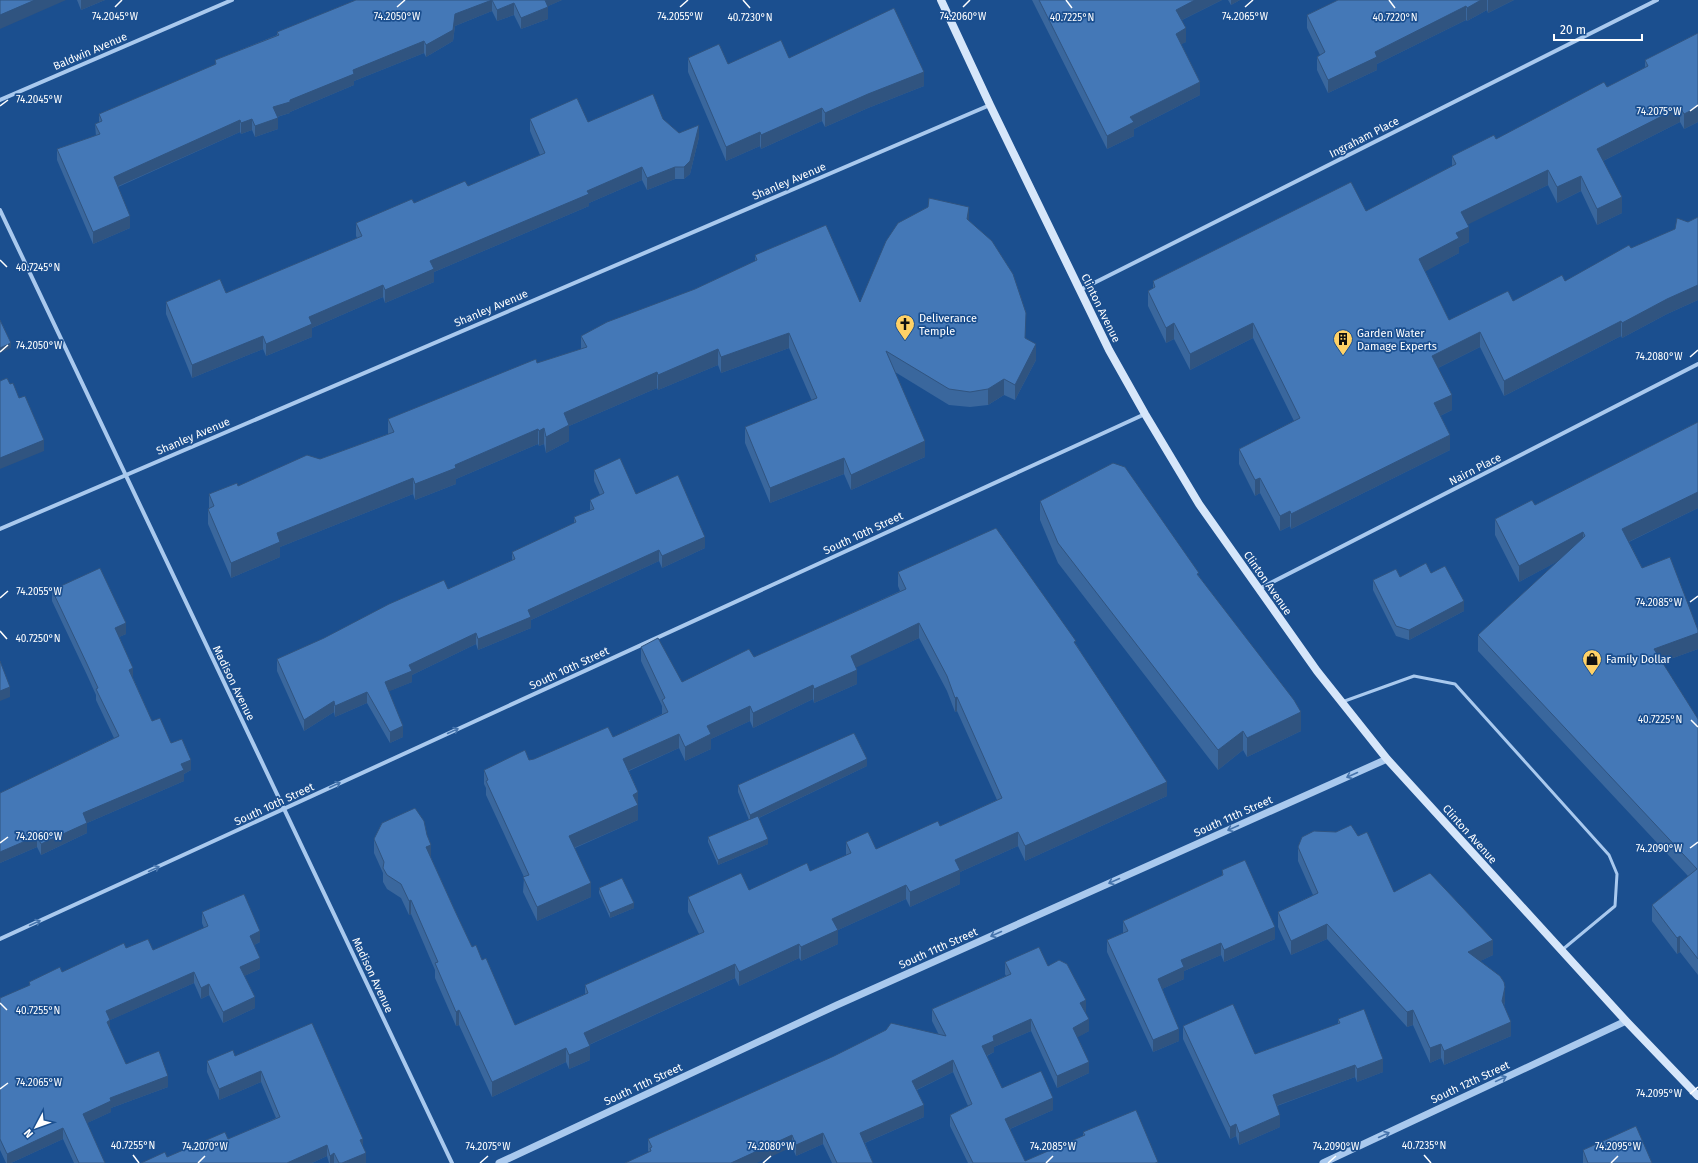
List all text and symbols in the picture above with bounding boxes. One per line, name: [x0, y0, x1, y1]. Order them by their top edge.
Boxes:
text: 74.2045°W: [92, 11, 139, 23]
text: 74.2050°W: [374, 11, 421, 23]
text: 74.2055°W: [657, 11, 704, 23]
text: 74.2060°W: [940, 11, 987, 23]
text: 74.2065°W: [1222, 11, 1269, 23]
text: 40.7230°N: [727, 12, 773, 24]
text: 40.7225°N: [1050, 12, 1094, 24]
text: 40.7220°N: [1372, 12, 1418, 24]
scale bar: [1554, 16, 1642, 42]
text: 20 m: [1560, 23, 1586, 37]
street label: Baldwin Avenue: [51, 30, 129, 73]
text: 74.2045°W: [16, 94, 63, 106]
text: 74.2075°W: [1637, 106, 1682, 118]
street label: Ingraham Place: [1327, 114, 1401, 161]
street label: Shanley Avenue: [750, 160, 828, 203]
text: 40.7245°N: [16, 262, 60, 274]
street label: Clinton Avenue: [1078, 272, 1123, 345]
street label: Shanley Avenue: [452, 287, 530, 330]
place label: Deliverance Temple: [919, 312, 977, 338]
church icon: Deliverance Temple: [894, 313, 916, 341]
place label: Garden Water Damage Experts: [1357, 327, 1437, 353]
building icon: Garden Water Damage Experts: [1332, 328, 1354, 356]
text: 74.2050°W: [16, 340, 63, 352]
text: 74.2080°W: [1636, 351, 1683, 363]
street label: Shanley Avenue: [154, 415, 232, 458]
street label: Nairn Place: [1447, 451, 1503, 488]
street label: South 10th Street: [821, 509, 905, 558]
street label: Clinton Avenue: [1241, 549, 1294, 618]
text: 74.2055°W: [16, 586, 63, 598]
text: 74.2085°W: [1636, 597, 1683, 609]
text: 40.7250°N: [15, 633, 61, 645]
street label: Madison Avenue: [210, 644, 257, 723]
street label: South 10th Street: [527, 644, 611, 693]
shop icon: Family Dollar: [1581, 648, 1603, 676]
place label: Family Dollar: [1606, 653, 1672, 666]
text: 40.7225°N: [1638, 714, 1682, 726]
one-way arrow: [447, 727, 459, 734]
one-way arrow: [1346, 772, 1358, 779]
street label: South 10th Street: [232, 780, 316, 829]
one-way arrow: [329, 781, 341, 788]
street label: South 11th Street: [1192, 793, 1275, 840]
street label: Clinton Avenue: [1440, 802, 1500, 867]
one-way arrow: [1227, 825, 1239, 832]
text: 74.2060°W: [16, 831, 63, 843]
text: 74.2090°W: [1636, 843, 1683, 855]
one-way arrow: [147, 865, 159, 872]
one-way arrow: [1109, 878, 1121, 885]
one-way arrow: [29, 919, 41, 926]
street label: South 11th Street: [897, 925, 980, 972]
one-way arrow: [990, 931, 1002, 938]
street label: Madison Avenue: [349, 935, 396, 1015]
text: 40.7255°N: [16, 1005, 60, 1017]
street label: South 12th Street: [1429, 1058, 1512, 1106]
street label: South 11th Street: [602, 1061, 684, 1108]
one-way arrow: [1495, 1075, 1507, 1082]
text: 74.2065°W: [16, 1077, 63, 1089]
text: 74.2095°W: [1636, 1088, 1683, 1100]
north arrow: [16, 1107, 56, 1147]
text: N: [22, 1126, 36, 1140]
one-way arrow: [1377, 1131, 1389, 1138]
text: 40.7255°N: [111, 1140, 155, 1152]
text: 40.7235°N: [1402, 1140, 1446, 1152]
text: 74.2070°W: [182, 1141, 228, 1153]
text: 74.2075°W: [466, 1141, 511, 1153]
text: 74.2080°W: [748, 1141, 795, 1153]
text: 74.2085°W: [1030, 1141, 1077, 1153]
text: 74.2090°W: [1313, 1141, 1360, 1153]
text: 74.2095°W: [1595, 1141, 1642, 1153]

